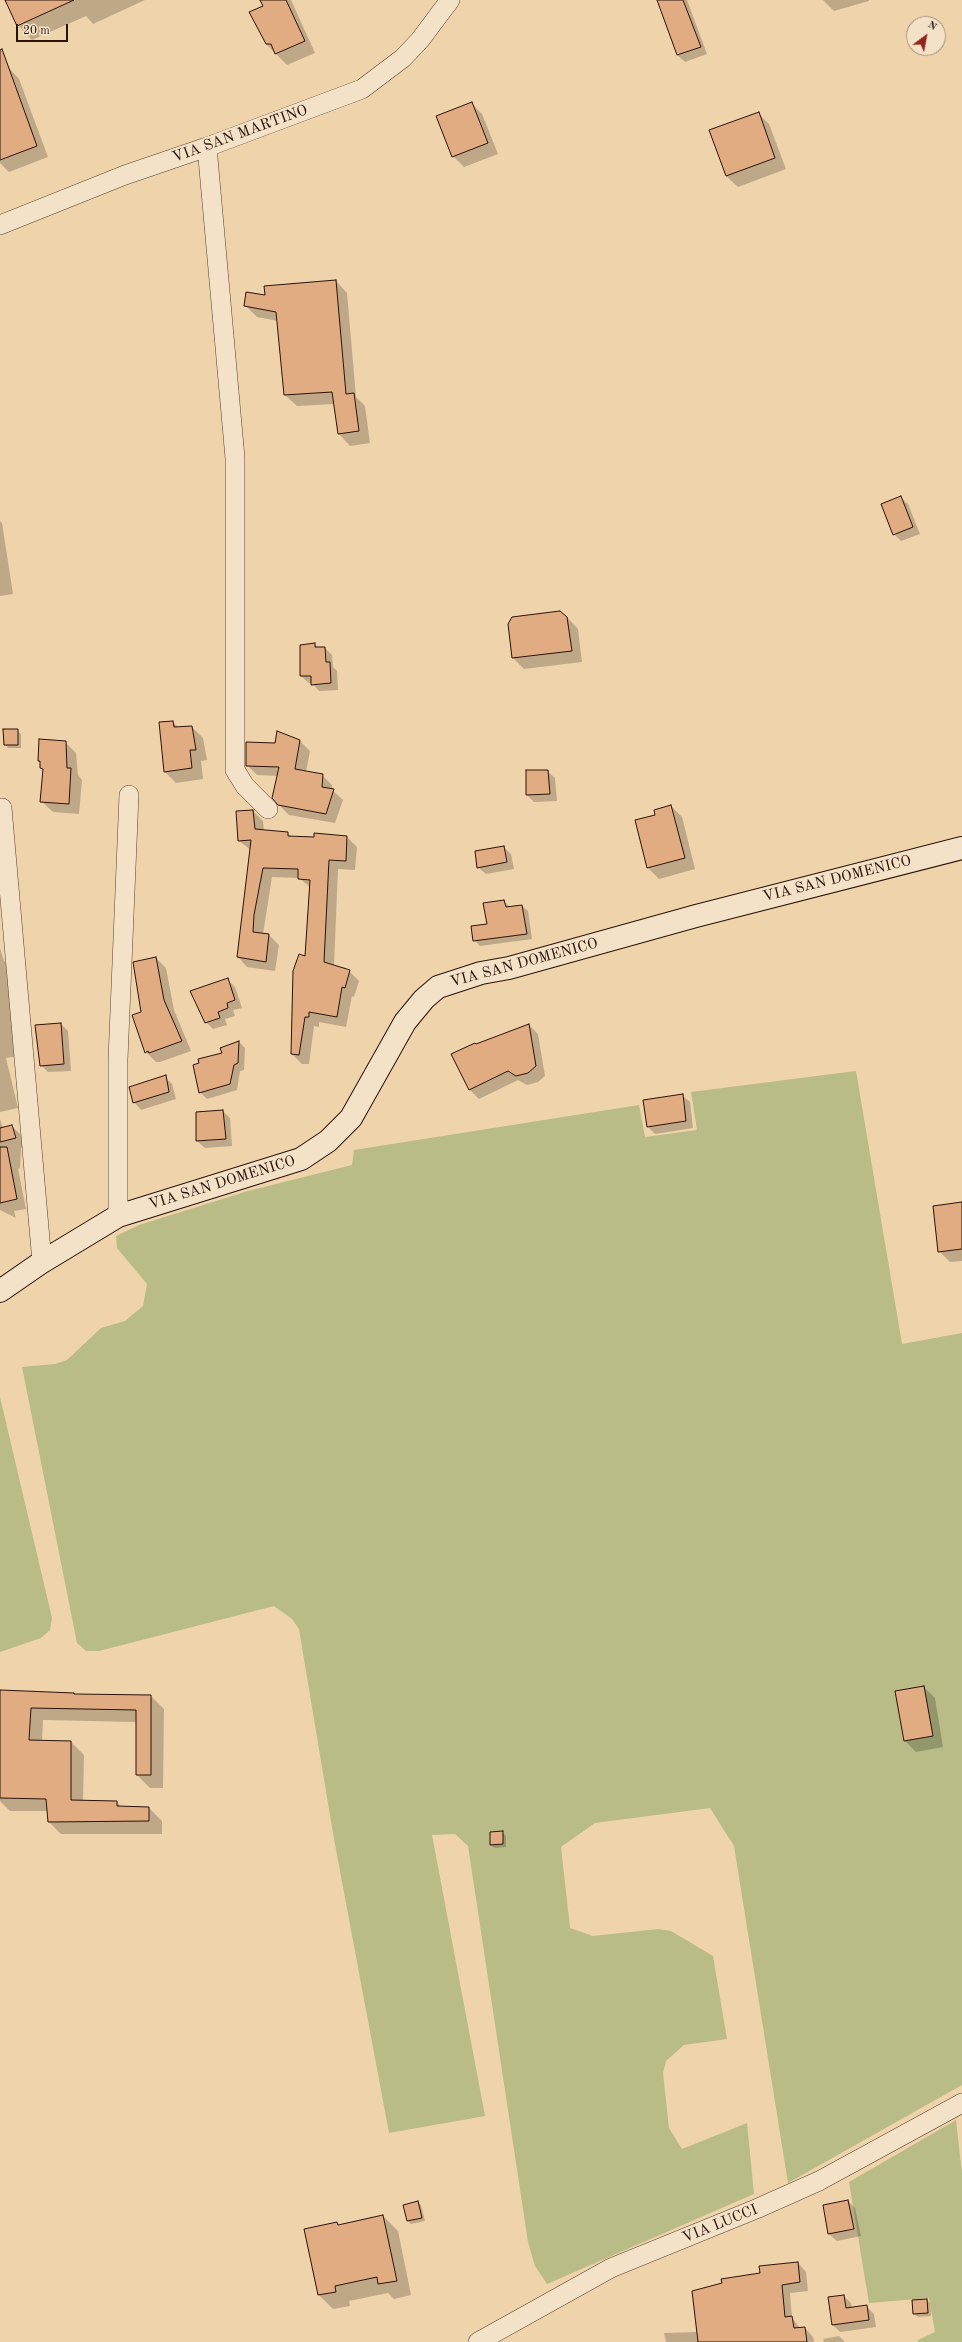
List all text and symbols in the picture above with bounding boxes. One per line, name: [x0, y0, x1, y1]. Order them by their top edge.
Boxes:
scale bar: [18, 16, 70, 42]
north arrow: [906, 16, 946, 56]
text: N: [926, 19, 939, 33]
text: 20 m: [23, 25, 50, 37]
street label: VIA SAN MARTINO: [170, 101, 310, 167]
street label: VIA SAN DOMENICO: [761, 852, 913, 906]
street label: VIA SAN DOMENICO: [448, 935, 600, 991]
street label: VIA SAN DOMENICO: [146, 1152, 298, 1214]
street label: VIA LUCCI: [680, 2201, 760, 2247]

